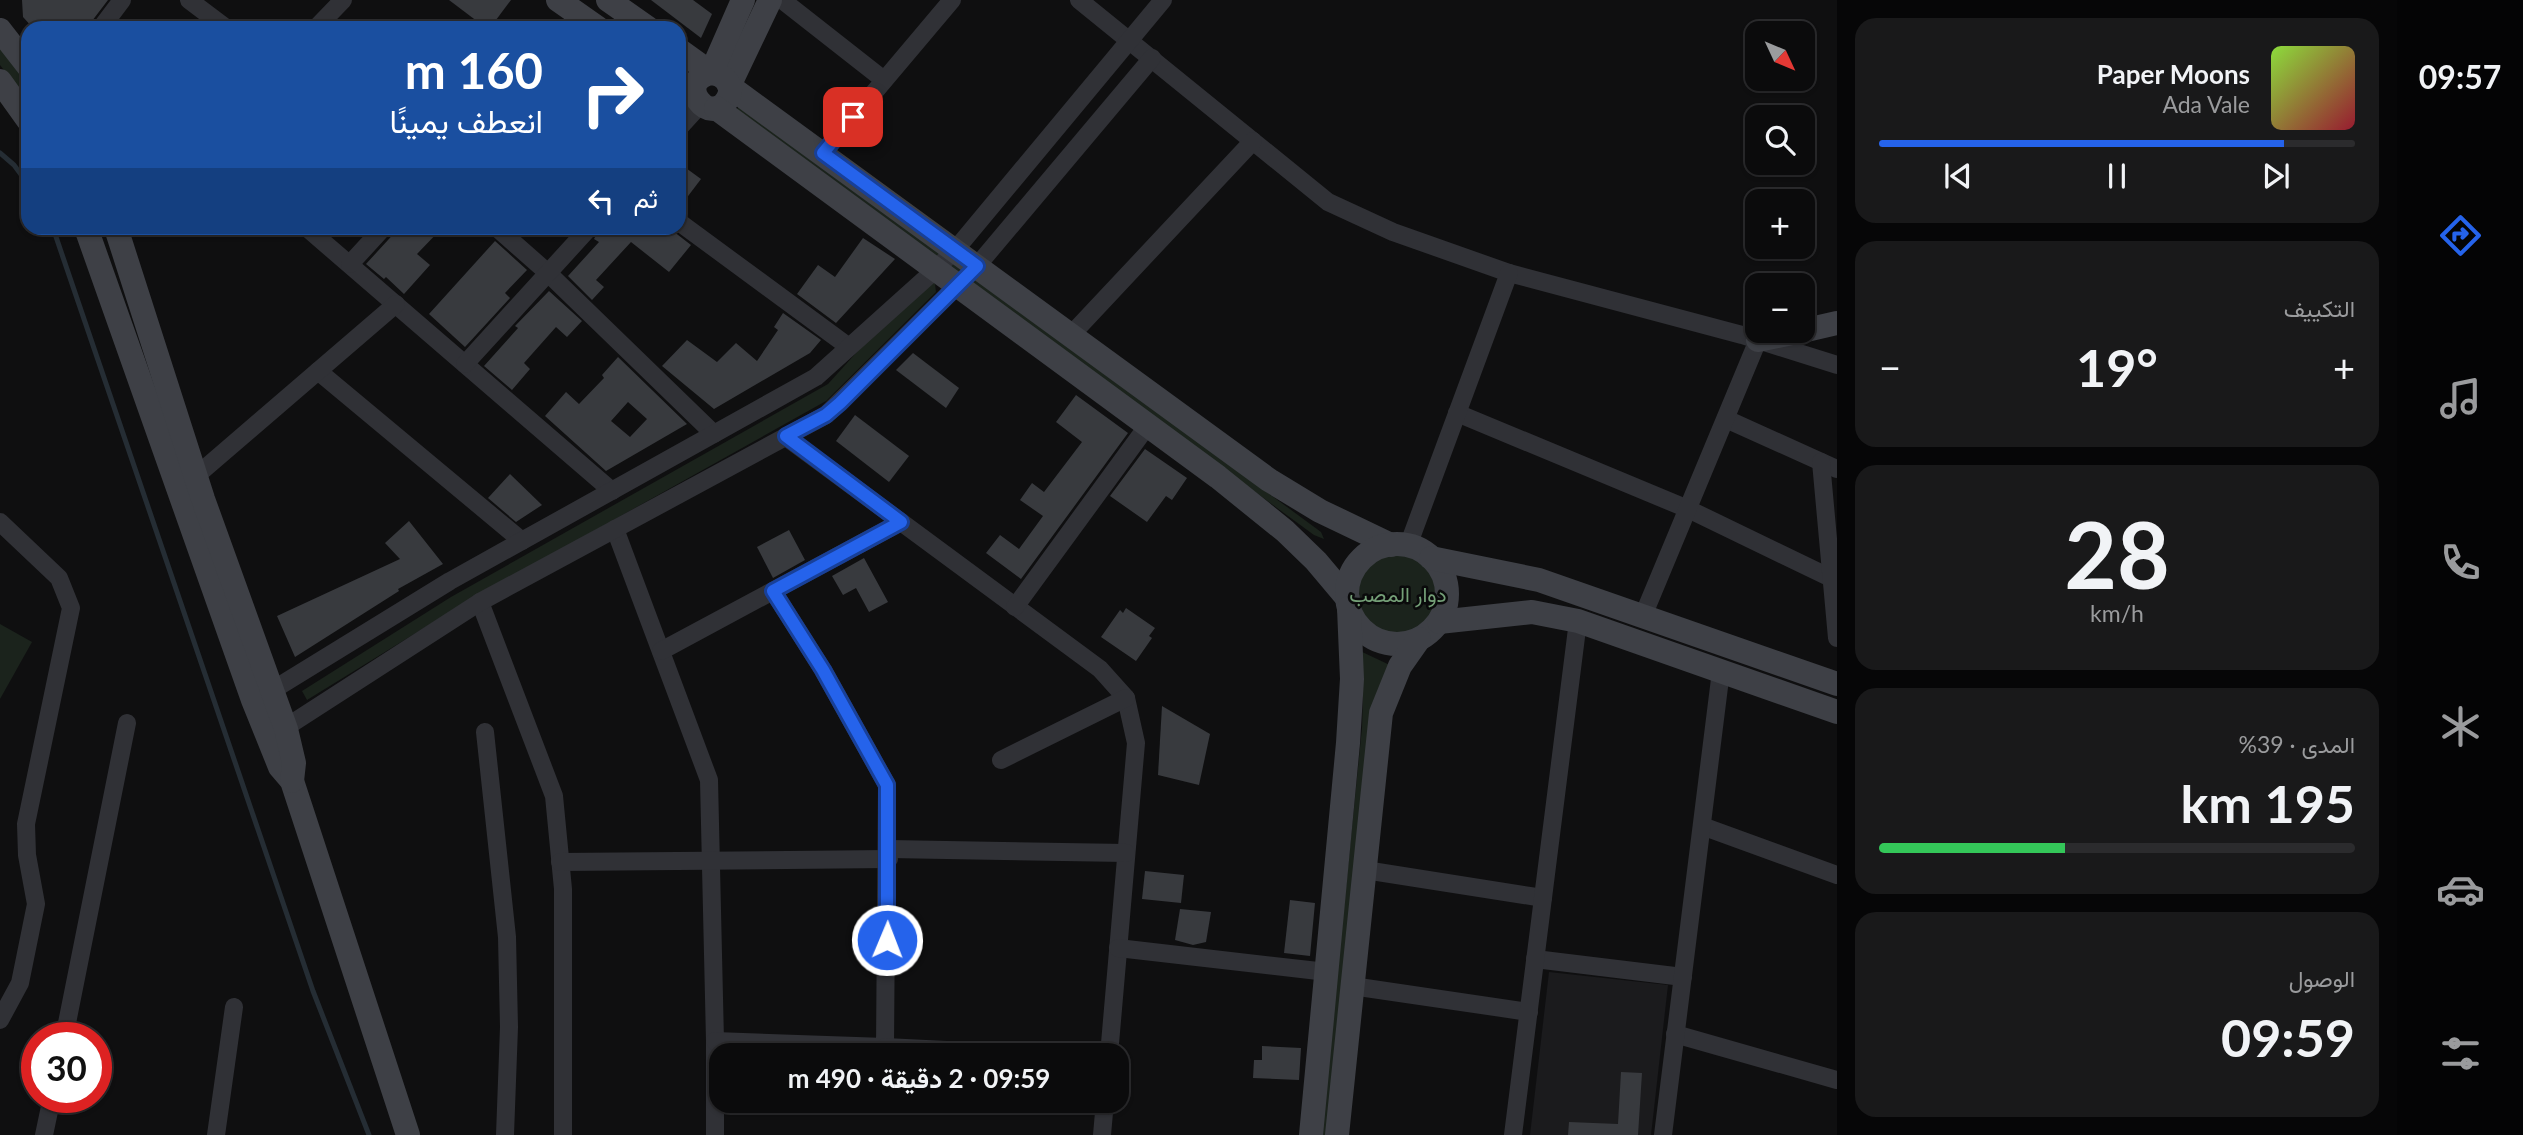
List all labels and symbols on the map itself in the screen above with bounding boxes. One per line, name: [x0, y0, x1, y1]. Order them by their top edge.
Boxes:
north arrow: [1745, 21, 1815, 91]
pin: [823, 87, 883, 147]
park label: دوار المصب: [1349, 581, 1447, 608]
position arrow: [850, 903, 924, 977]
speed limit sign: 30: [21, 1022, 112, 1113]

